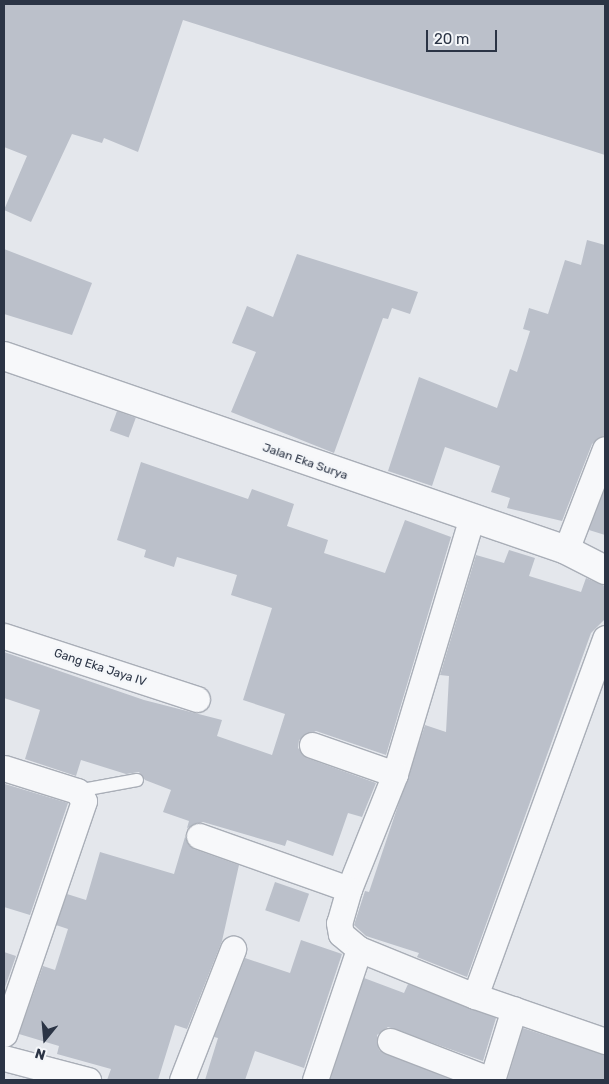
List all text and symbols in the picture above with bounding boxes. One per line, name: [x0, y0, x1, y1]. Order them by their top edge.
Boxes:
scale bar: [429, 20, 500, 52]
text: 20 m: [434, 30, 469, 48]
street label: Jalan Eka Surya: [261, 441, 349, 483]
street label: Gang Eka Jaya IV: [52, 646, 148, 690]
north arrow: [20, 1014, 70, 1064]
text: N: [33, 1044, 48, 1063]

